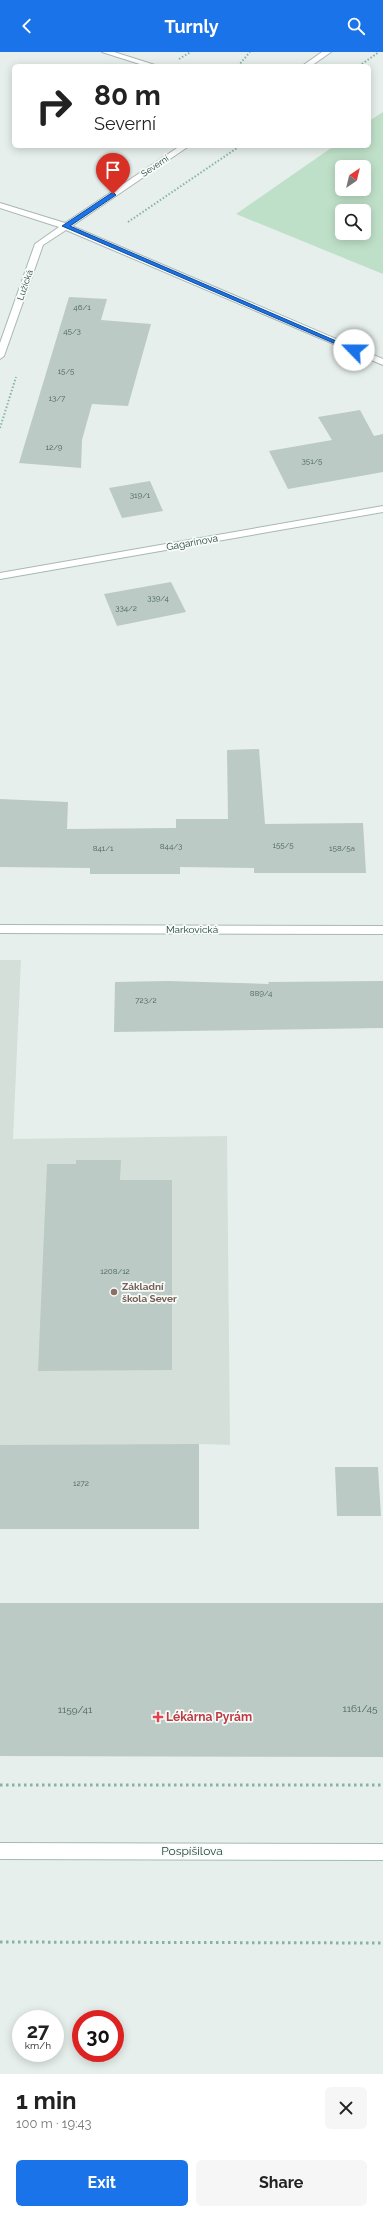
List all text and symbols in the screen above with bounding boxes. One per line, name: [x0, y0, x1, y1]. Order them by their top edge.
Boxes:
icon: back: [16, 15, 38, 37]
icon: search: [345, 15, 367, 37]
text: Turnly: [164, 16, 219, 37]
text: 80 m: [94, 79, 161, 112]
icon: right: [28, 80, 80, 132]
text: Severní: [94, 113, 156, 134]
pin: [96, 153, 130, 194]
street label: Severní: [139, 153, 171, 179]
icon: arrive: [102, 159, 124, 181]
north arrow: [335, 160, 371, 196]
map controls: [335, 160, 371, 240]
button: search: [335, 204, 371, 240]
street label: Lužická: [15, 268, 35, 302]
house number: 46/1: [73, 302, 91, 312]
house number: 45/3: [63, 326, 81, 336]
position arrow: [333, 329, 375, 371]
house number: 15/5: [58, 366, 75, 376]
house number: 13/7: [49, 393, 66, 403]
house number: 12/9: [46, 442, 63, 452]
house number: 351/5: [302, 456, 323, 466]
house number: 319/1: [130, 490, 151, 500]
street label: Gagarinova: [165, 533, 219, 552]
house number: 339/4: [147, 593, 169, 603]
house number: 334/2: [115, 603, 137, 613]
house number: 155/5: [272, 840, 294, 850]
house number: 844/3: [160, 841, 182, 851]
house number: 841/1: [93, 843, 114, 853]
house number: 158/5a: [329, 843, 355, 853]
street label: Markovická: [166, 924, 218, 935]
house number: 889/4: [250, 988, 273, 998]
house number: 723/2: [135, 995, 157, 1005]
house number: 1208/12: [100, 1266, 130, 1276]
place label: Základní škola Sever: [122, 1281, 177, 1304]
marker: Základní škola Sever: [109, 1287, 119, 1297]
house number: 1272: [73, 1478, 89, 1488]
house number: 1161/45: [343, 1703, 378, 1714]
house number: 1159/41: [58, 1704, 93, 1715]
place label: Lékárna Pyrám: [166, 1710, 252, 1724]
marker: Lékárna Pyrám: [153, 1712, 163, 1722]
street label: Pospíšilova: [161, 1844, 223, 1858]
speed limit sign: 30: [72, 2010, 124, 2062]
text: 27: [27, 2019, 49, 2043]
text: km/h: [25, 2040, 51, 2051]
text: 1 min: [16, 2086, 77, 2115]
button: close: [325, 2087, 367, 2129]
text: 100 m · 19:43: [16, 2116, 92, 2131]
button: Exit: [16, 2160, 188, 2206]
button: Share: [196, 2160, 367, 2206]

